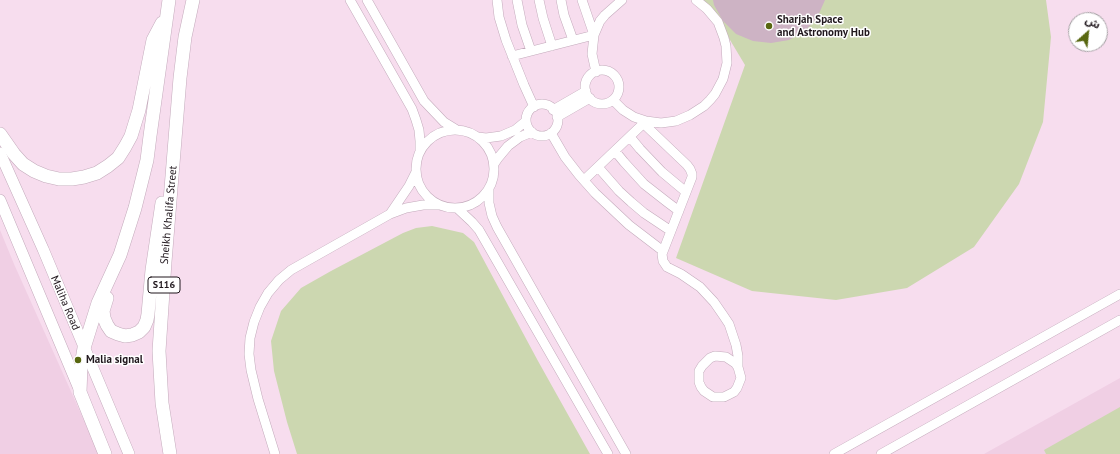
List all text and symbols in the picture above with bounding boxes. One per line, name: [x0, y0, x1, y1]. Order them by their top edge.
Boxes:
north arrow: [1068, 12, 1108, 52]
place label: Sharjah Space and Astronomy Hub: [777, 13, 870, 39]
text: ش: [1083, 13, 1103, 32]
marker: Sharjah Space and Astronomy Hub: [764, 21, 774, 31]
street label: Sheikh Khalifa Street: [158, 165, 180, 265]
street label: Maliha Road: [48, 274, 82, 332]
road number: S116: [148, 277, 180, 293]
place label: Malia signal: [86, 353, 143, 367]
marker: Malia signal: [73, 355, 83, 365]

